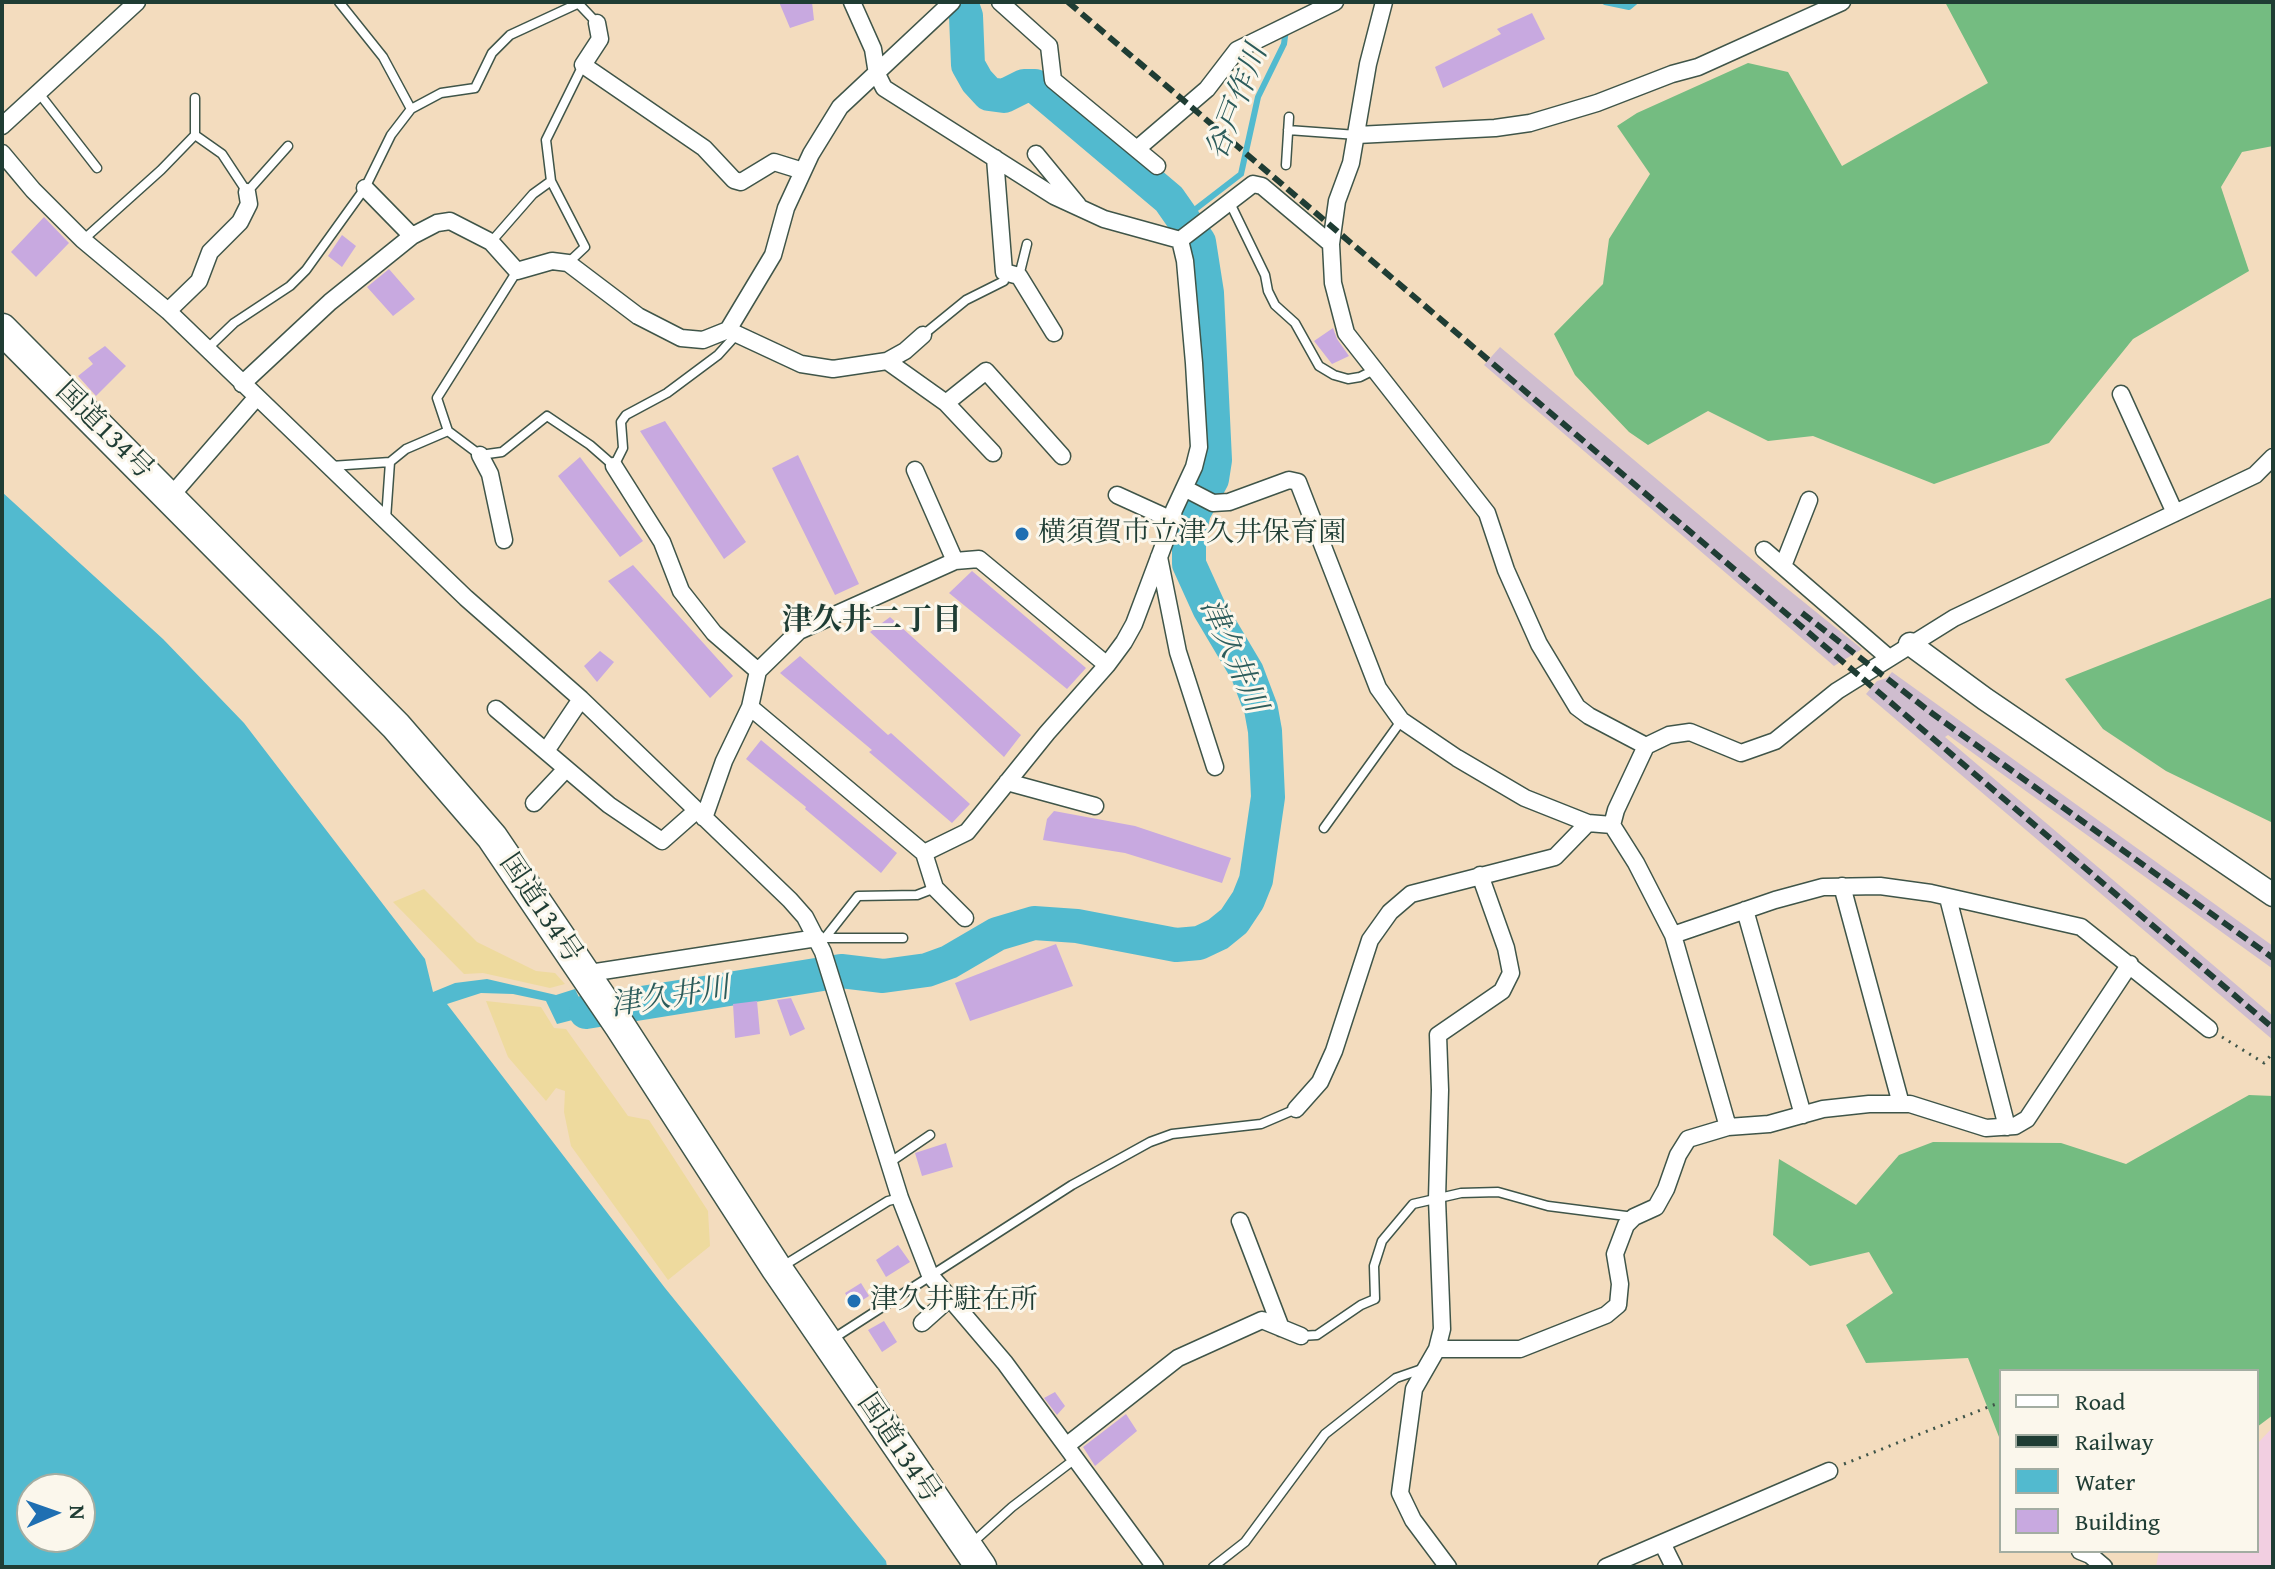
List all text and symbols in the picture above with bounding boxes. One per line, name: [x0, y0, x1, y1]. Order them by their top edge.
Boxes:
water label: 谷戸作川: [1200, 41, 1276, 165]
street label: 国道134号: [48, 375, 160, 487]
place label: 横須賀市立津久井保育園: [1038, 517, 1346, 551]
marker: 横須賀市立津久井保育園: [1013, 525, 1031, 543]
water label: 津久井川: [1191, 594, 1273, 718]
district label: 津久井二丁目: [782, 603, 962, 639]
street label: 国道134号: [491, 848, 589, 970]
water label: 津久井川: [608, 971, 732, 1025]
place label: 津久井駐在所: [870, 1284, 1038, 1318]
marker: 津久井駐在所: [845, 1292, 863, 1310]
legend: [1999, 1369, 2259, 1553]
text: Road: [2075, 1384, 2125, 1419]
street label: 国道134号: [849, 1388, 947, 1510]
text: Railway: [2075, 1424, 2154, 1459]
text: Water: [2075, 1464, 2135, 1499]
north arrow: [16, 1473, 96, 1553]
text: N: [62, 1504, 94, 1520]
text: Building: [2075, 1504, 2160, 1539]

